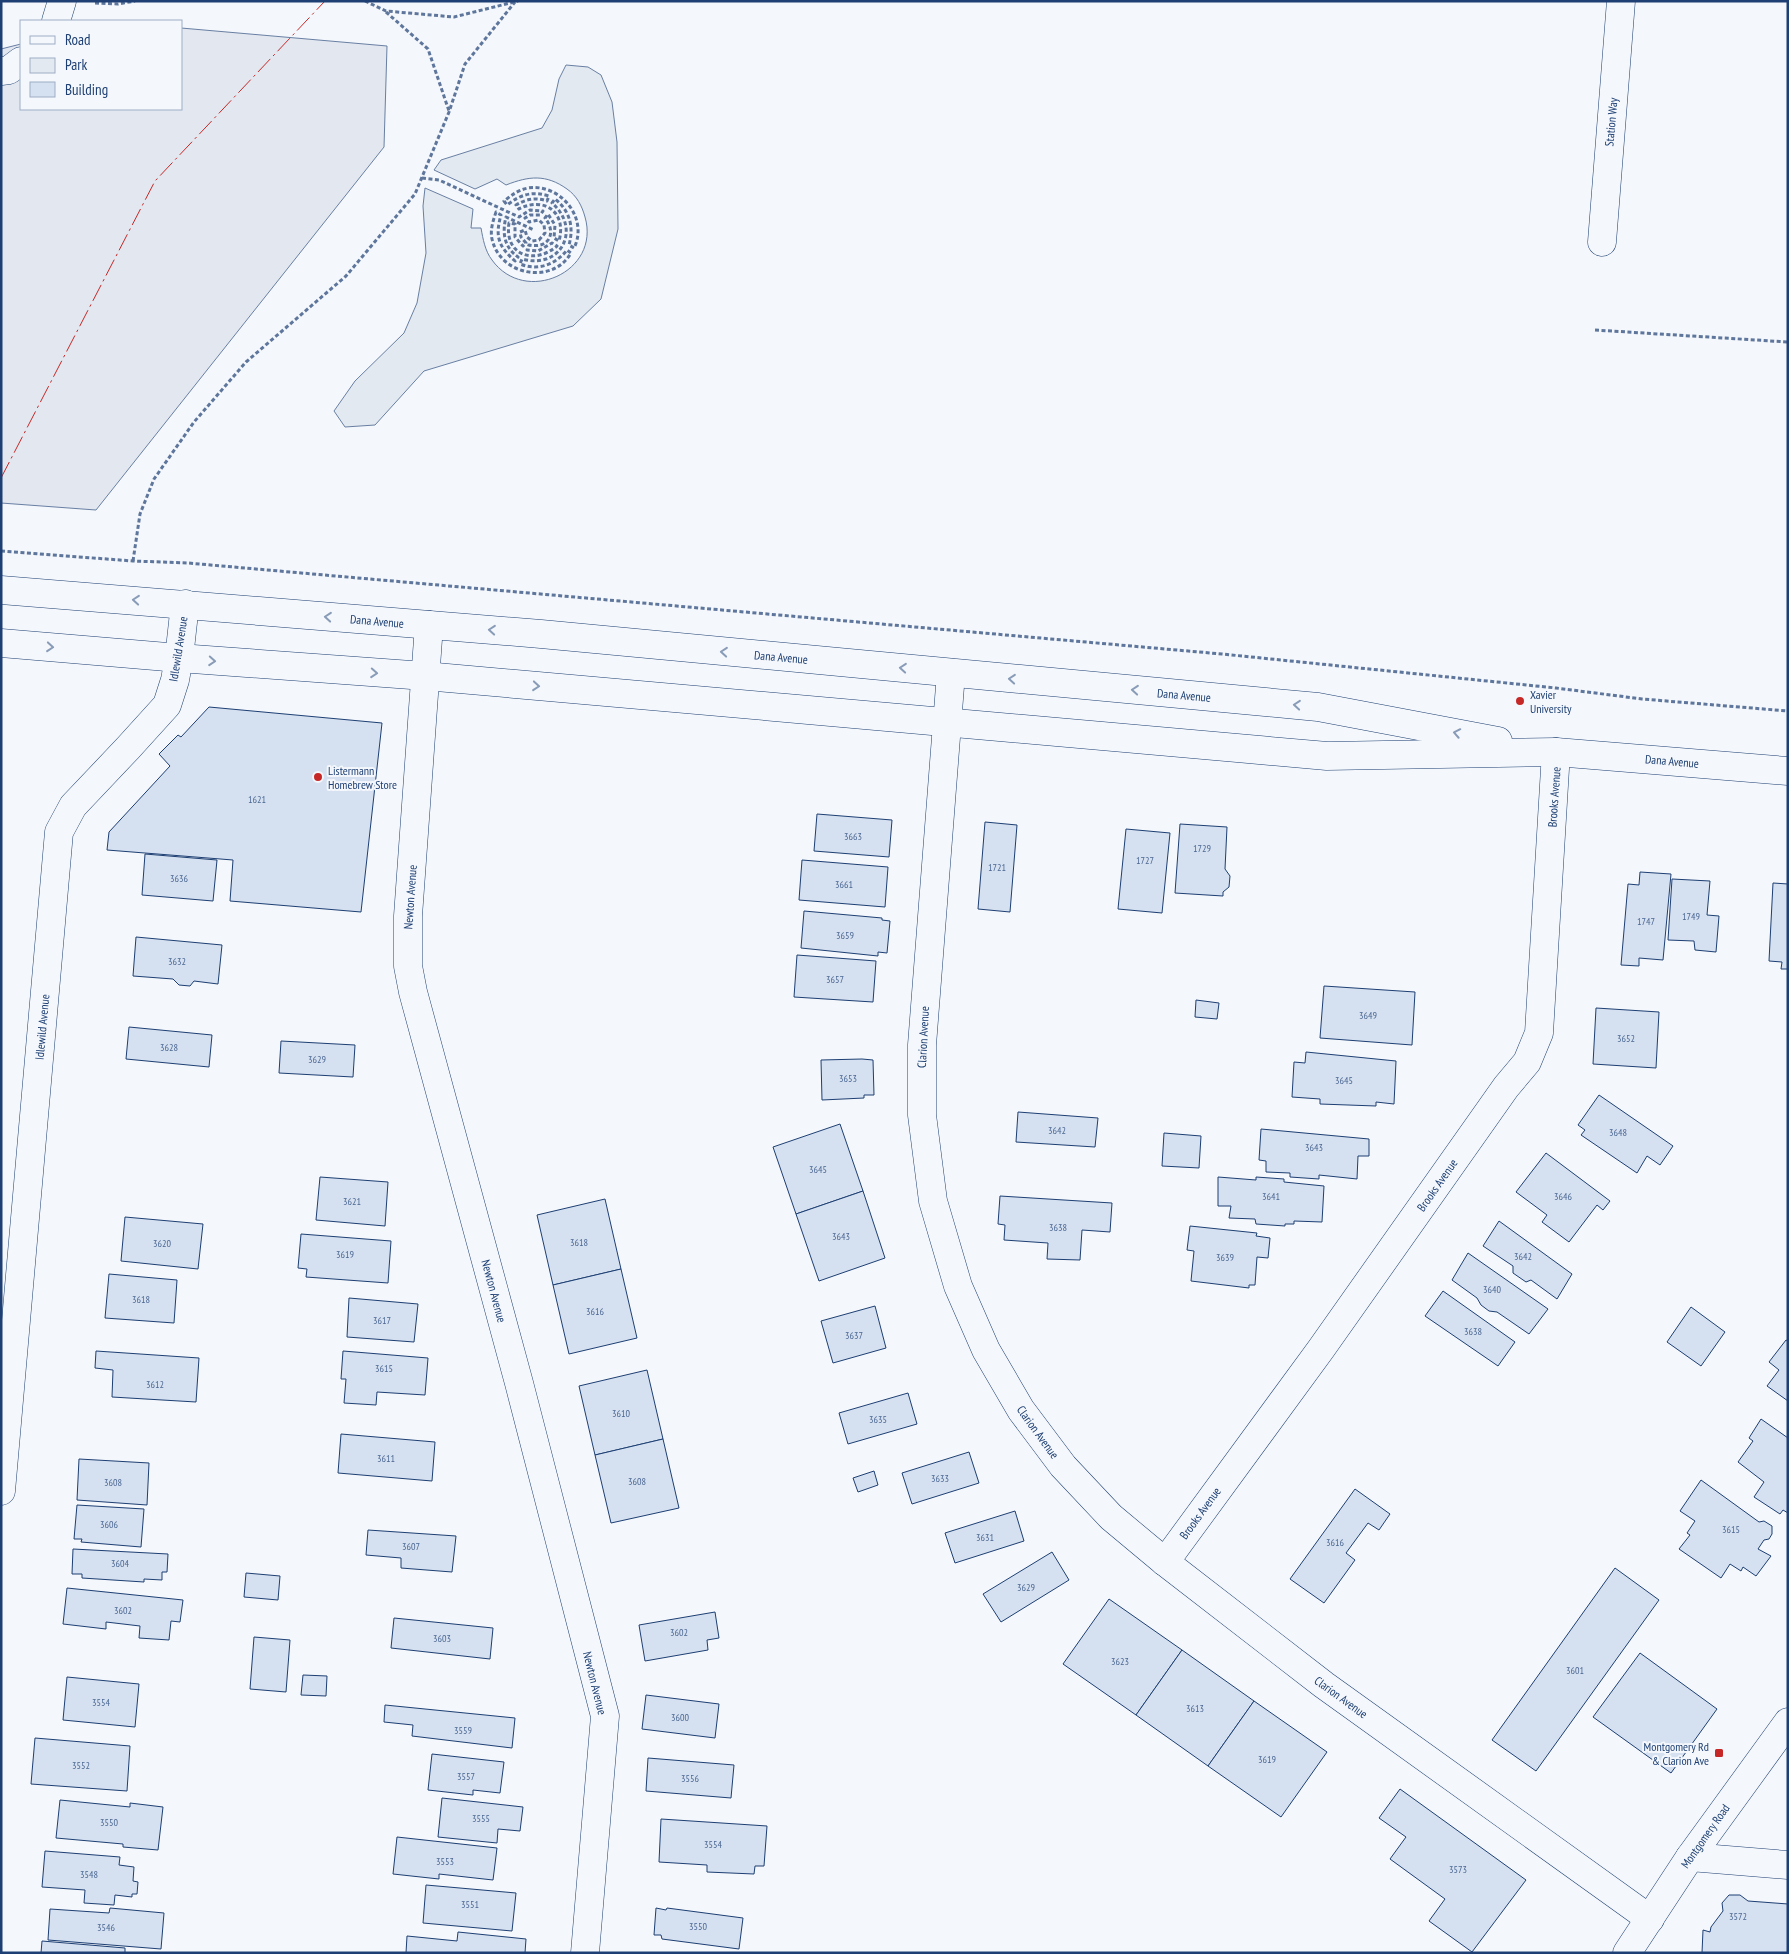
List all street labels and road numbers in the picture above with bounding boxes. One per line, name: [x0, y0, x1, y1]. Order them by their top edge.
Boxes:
street label: Station Way: [1601, 97, 1621, 147]
street label: Dana Avenue: [350, 611, 404, 631]
street label: Idlewild Avenue: [165, 615, 191, 683]
street label: Dana Avenue: [754, 647, 808, 667]
street label: Dana Avenue: [1157, 685, 1211, 705]
street label: Dana Avenue: [1645, 751, 1699, 771]
street label: Brooks Avenue: [1544, 766, 1564, 828]
street label: Newton Avenue: [400, 864, 420, 930]
street label: Idlewild Avenue: [32, 993, 52, 1060]
street label: Clarion Avenue: [914, 1006, 932, 1068]
street label: Brooks Avenue: [1413, 1156, 1461, 1214]
street label: Newton Avenue: [478, 1258, 510, 1324]
street label: Clarion Avenue: [1014, 1403, 1062, 1462]
street label: Brooks Avenue: [1176, 1484, 1224, 1542]
street label: Newton Avenue: [580, 1650, 610, 1716]
street label: Clarion Avenue: [1312, 1673, 1371, 1721]
street label: Montgomery Road: [1677, 1801, 1733, 1871]

